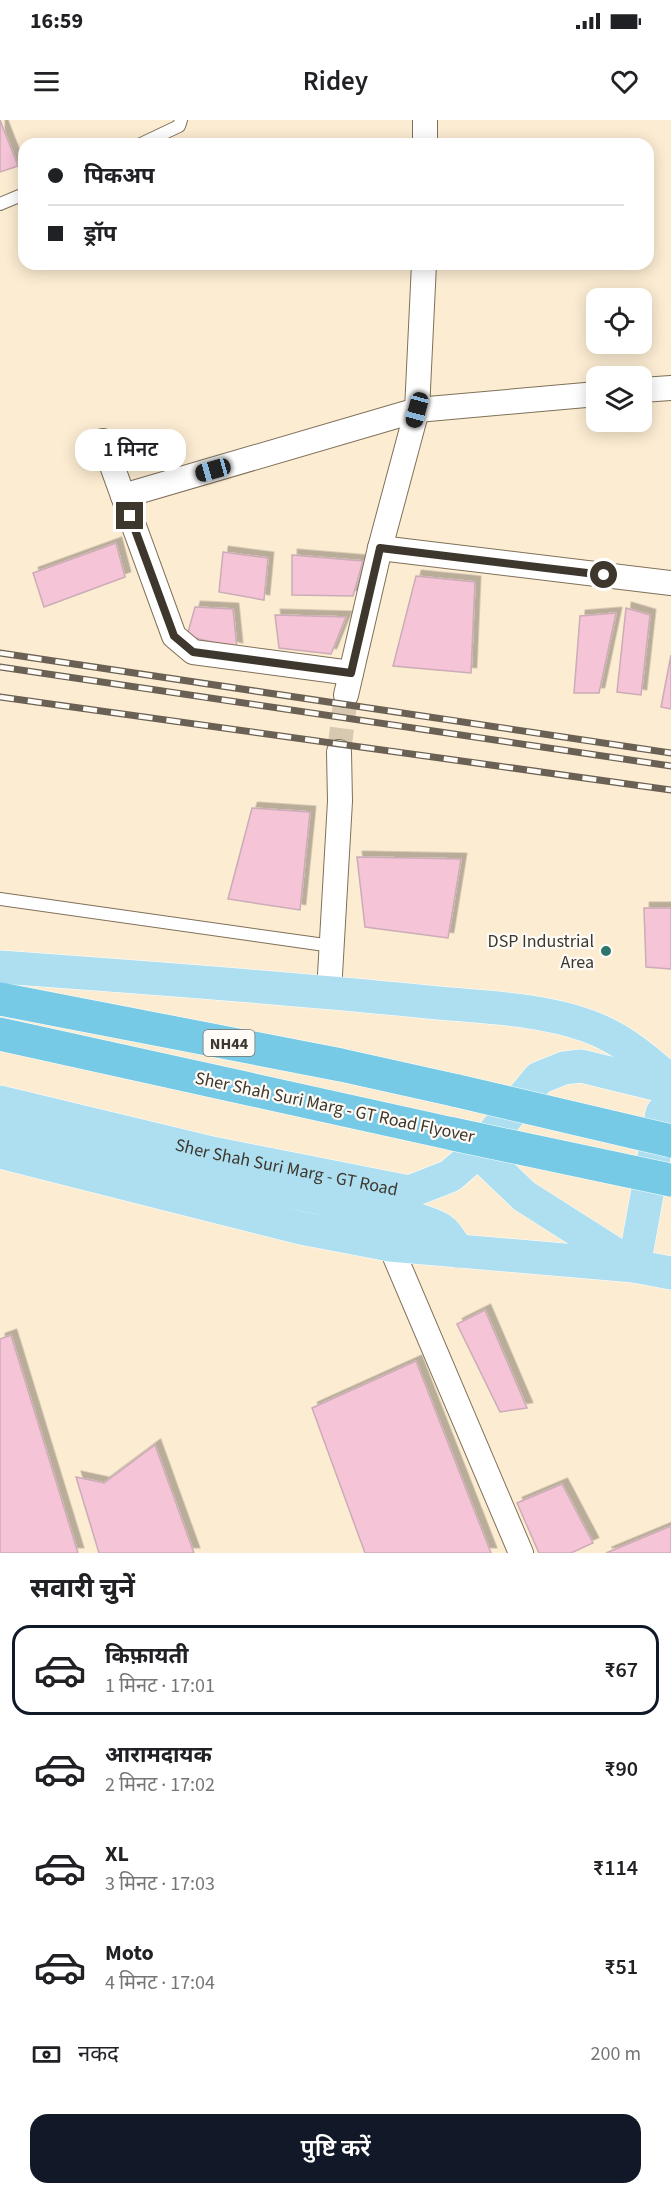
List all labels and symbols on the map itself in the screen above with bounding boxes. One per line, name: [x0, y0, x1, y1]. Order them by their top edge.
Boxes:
car: [404, 390, 430, 430]
callout: 1 मिनट: [74, 429, 186, 471]
car: [193, 456, 233, 484]
route end: [116, 502, 143, 529]
route start: [590, 561, 617, 588]
place label: DSP Industrial Area: [488, 929, 594, 975]
marker: DSP Industrial Area: [599, 944, 613, 958]
road number: NH44: [204, 1030, 254, 1056]
street label: Sher Shah Suri Marg - GT Road Flyover: [193, 1066, 478, 1150]
street label: Sher Shah Suri Marg - GT Road: [173, 1133, 400, 1203]

